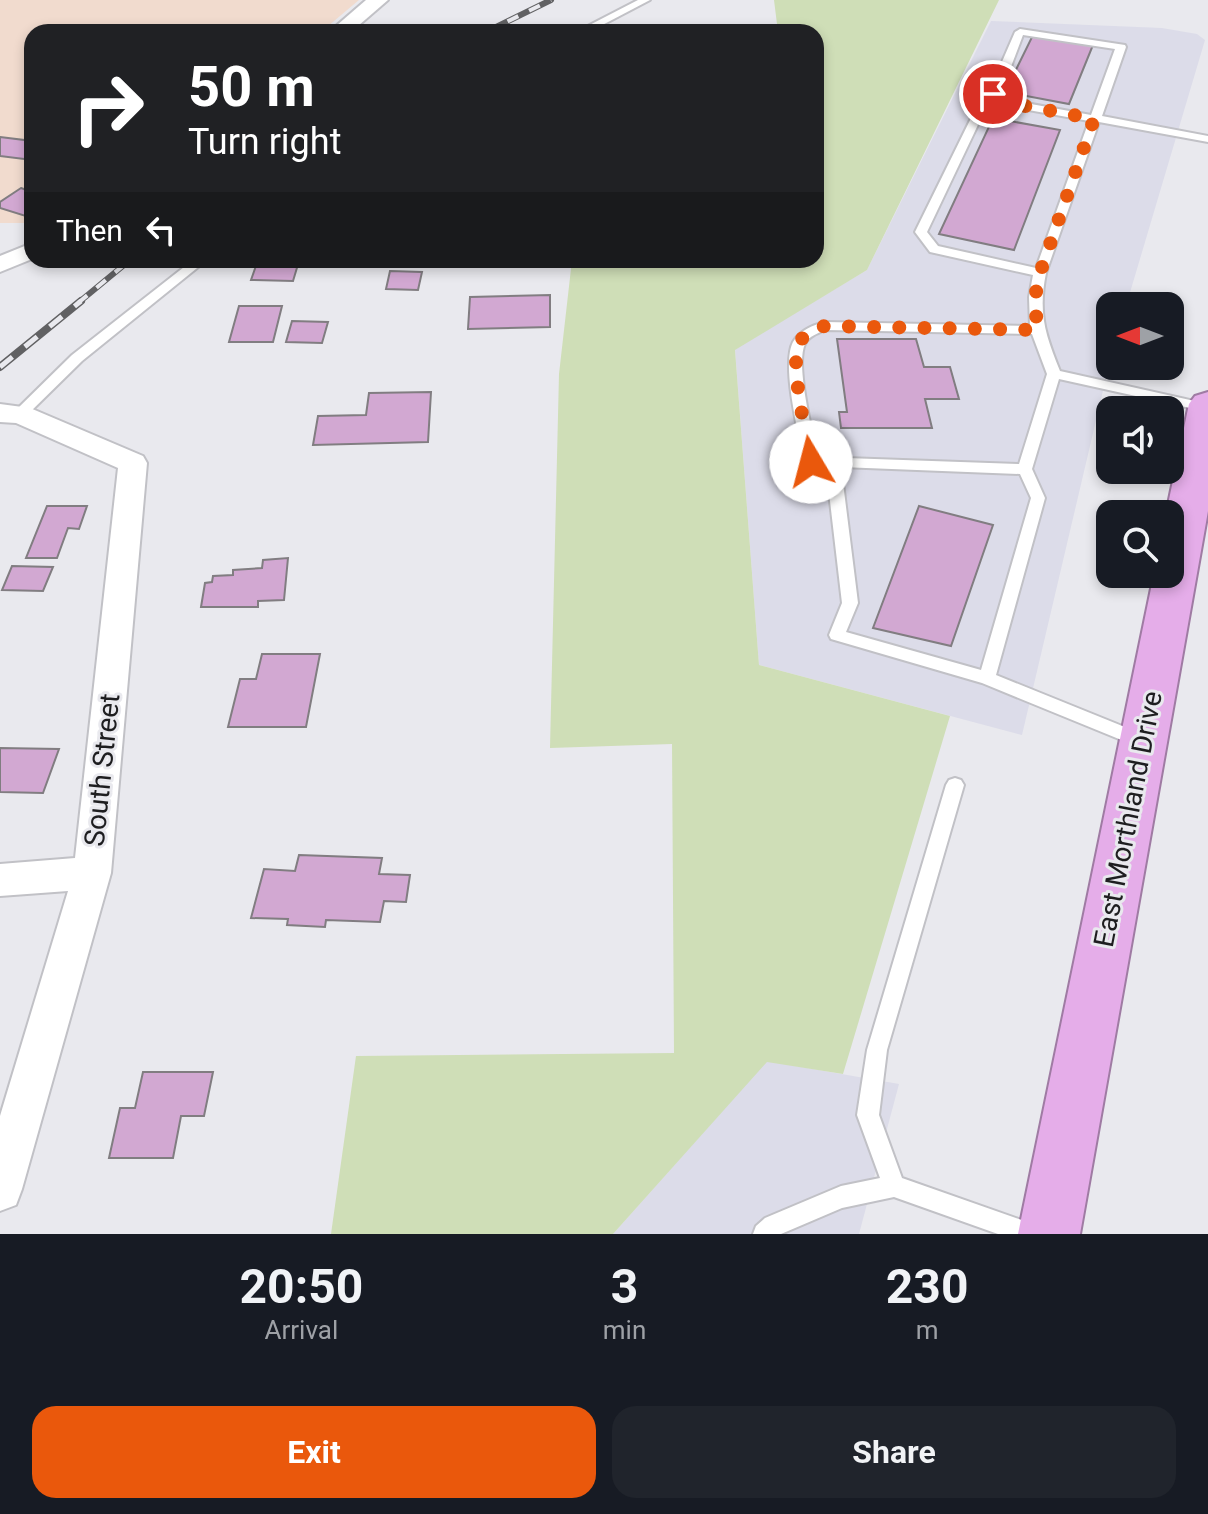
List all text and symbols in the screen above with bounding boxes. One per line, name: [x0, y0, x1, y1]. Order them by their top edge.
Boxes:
text: 50 m: [188, 54, 315, 120]
icon: right: [56, 56, 160, 160]
pin: [959, 60, 1027, 128]
icon: arrive: [971, 72, 1015, 116]
text: Turn right: [188, 121, 341, 163]
icon: left: [139, 208, 183, 252]
text: Then: [56, 213, 123, 248]
north arrow: [1096, 292, 1184, 380]
map controls: [1096, 292, 1184, 588]
button: sound: [1096, 396, 1184, 484]
position arrow: [769, 420, 853, 504]
button: search: [1096, 500, 1184, 588]
street label: East Morthland Drive: [1087, 688, 1169, 950]
street label: South Street: [78, 692, 126, 848]
text: 20:50: [240, 1258, 363, 1315]
text: 3: [611, 1258, 638, 1315]
text: 230: [886, 1258, 968, 1315]
text: Arrival: [265, 1315, 338, 1345]
text: min: [603, 1315, 646, 1345]
text: m: [916, 1315, 939, 1345]
button: Exit: [32, 1406, 596, 1498]
button: Share: [612, 1406, 1176, 1498]

